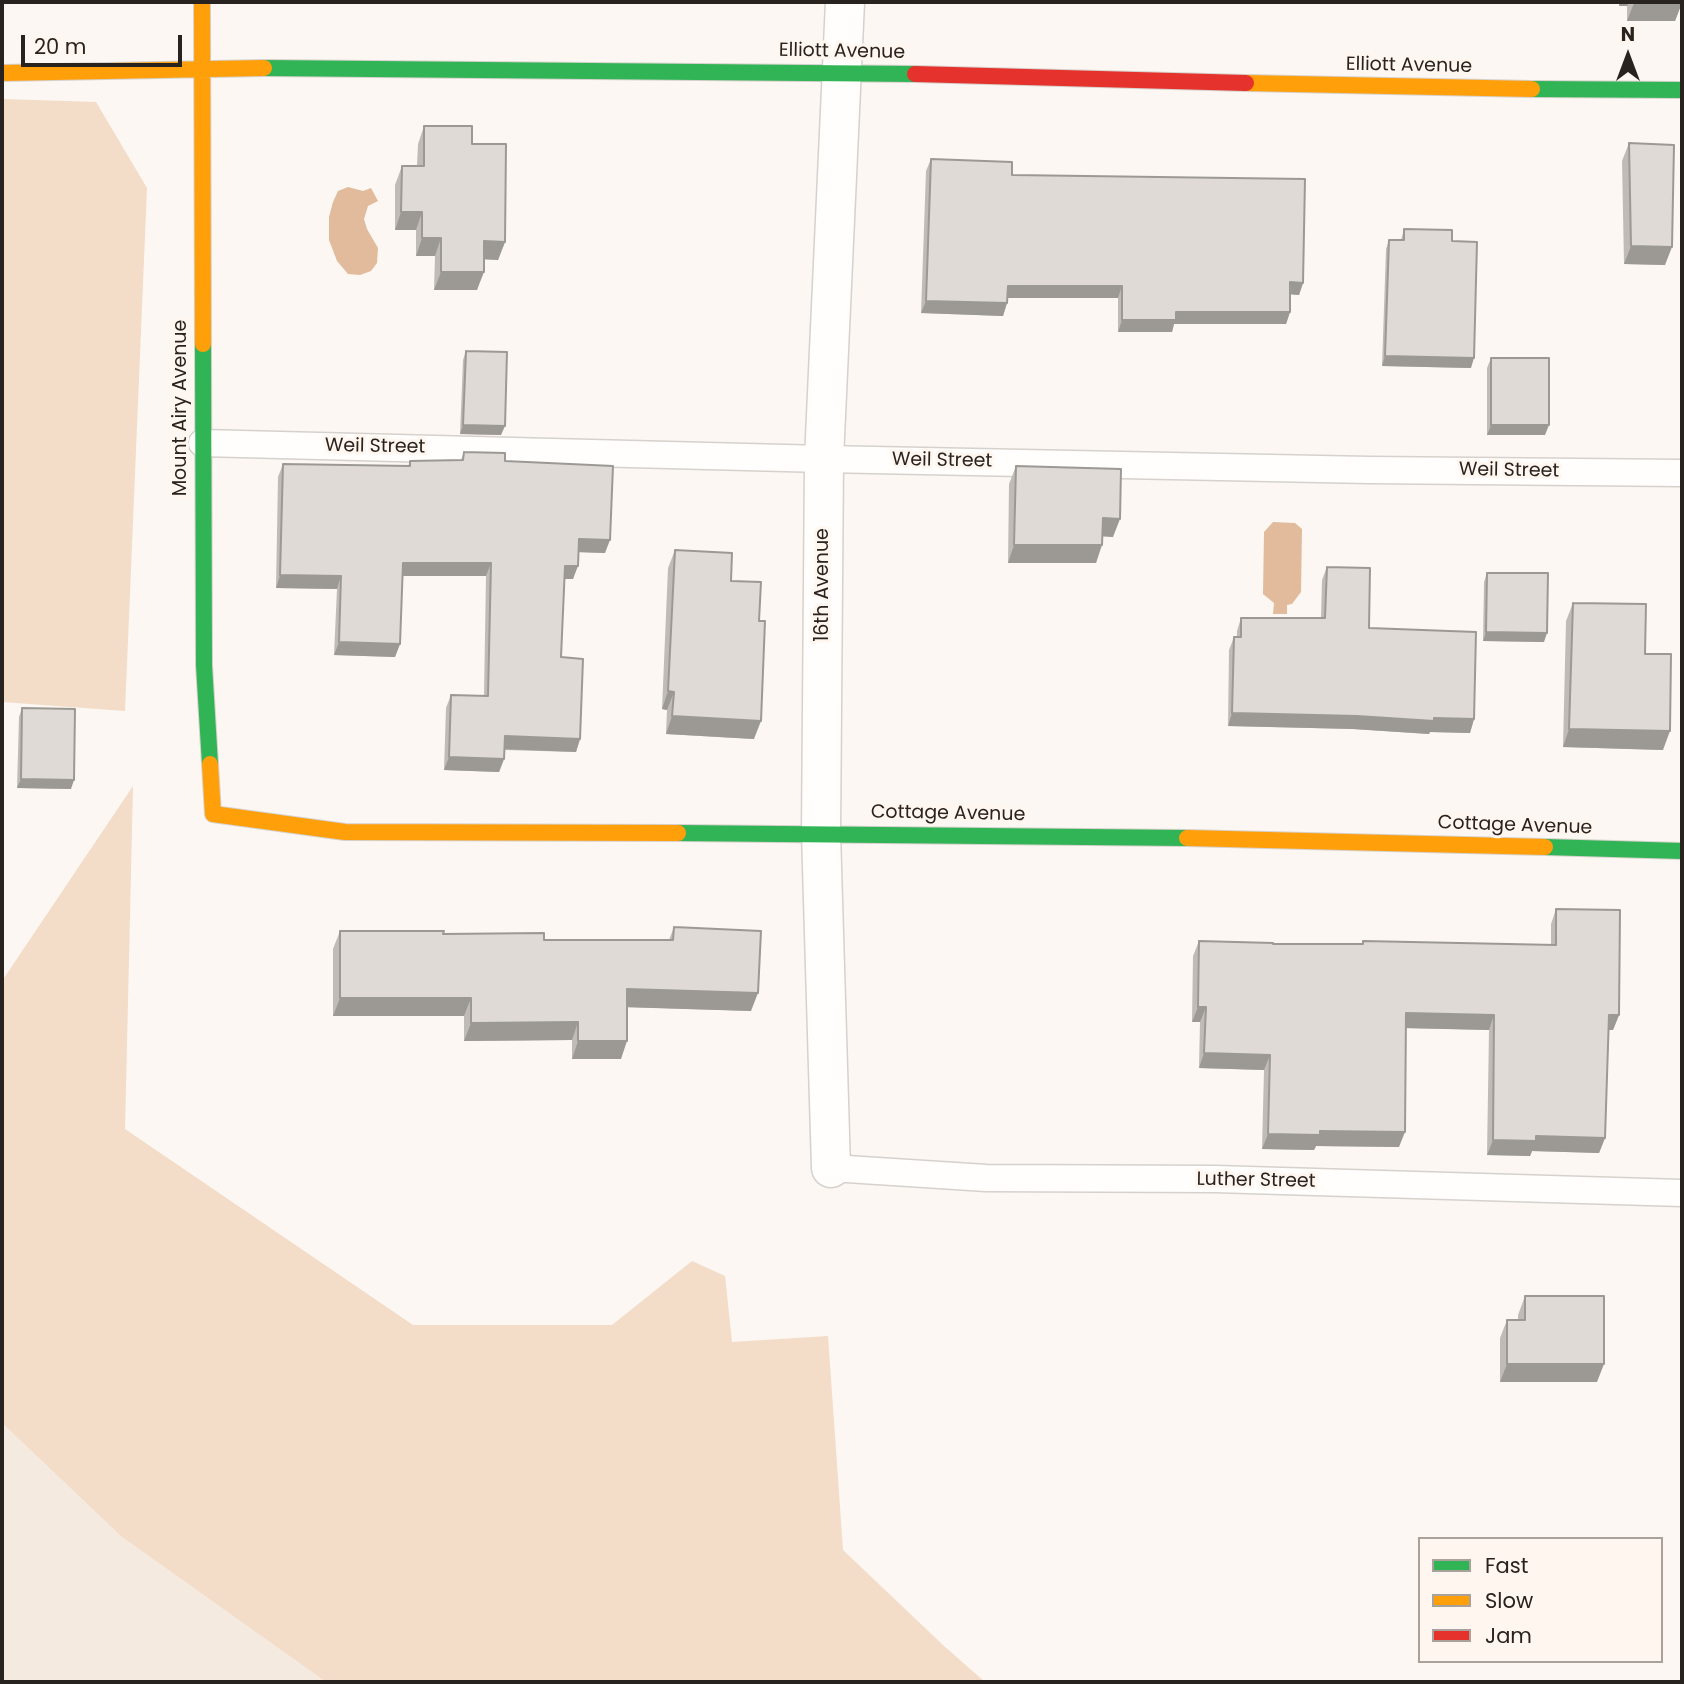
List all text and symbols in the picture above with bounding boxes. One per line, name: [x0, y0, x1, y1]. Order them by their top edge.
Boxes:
scale bar: [24, 21, 186, 65]
north arrow: [1593, 21, 1663, 91]
text: N: [1621, 21, 1635, 48]
text: 20 m: [34, 32, 87, 61]
street label: Elliott Avenue: [779, 40, 905, 64]
street label: Elliott Avenue: [1346, 54, 1472, 78]
street label: Mount Airy Avenue: [170, 320, 192, 496]
street label: Weil Street: [325, 435, 425, 459]
street label: Weil Street: [892, 449, 992, 473]
street label: Weil Street: [1459, 459, 1559, 483]
street label: 16th Avenue: [812, 528, 834, 642]
street label: Cottage Avenue: [871, 801, 1025, 827]
street label: Cottage Avenue: [1437, 812, 1593, 840]
street label: Luther Street: [1196, 1169, 1316, 1193]
legend: [1418, 1537, 1663, 1663]
text: Fast: [1485, 1551, 1528, 1580]
text: Slow: [1485, 1586, 1533, 1615]
text: Jam: [1485, 1621, 1532, 1650]

